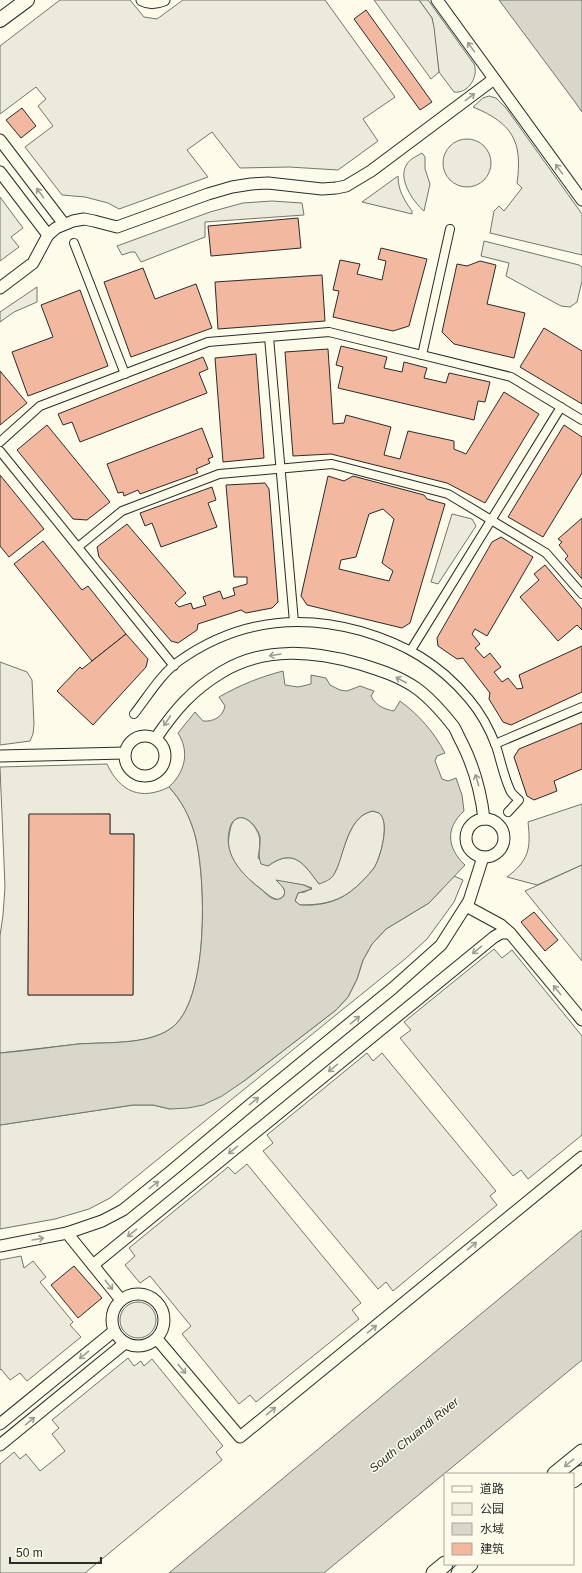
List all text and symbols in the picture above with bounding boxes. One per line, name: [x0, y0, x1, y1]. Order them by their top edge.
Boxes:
one-way arrow: [467, 42, 475, 53]
one-way arrow: [465, 92, 476, 101]
one-way arrow: [555, 163, 563, 174]
one-way arrow: [36, 187, 44, 198]
one-way arrow: [269, 651, 282, 659]
one-way arrow: [395, 676, 407, 683]
one-way arrow: [163, 715, 171, 727]
one-way arrow: [473, 774, 480, 787]
one-way arrow: [472, 946, 482, 955]
one-way arrow: [553, 984, 562, 995]
one-way arrow: [350, 1015, 360, 1024]
one-way arrow: [328, 1063, 338, 1072]
one-way arrow: [249, 1097, 259, 1106]
one-way arrow: [227, 1146, 238, 1155]
one-way arrow: [149, 1180, 160, 1189]
one-way arrow: [127, 1228, 137, 1237]
one-way arrow: [32, 1235, 45, 1243]
one-way arrow: [467, 1242, 478, 1251]
one-way arrow: [105, 1280, 114, 1291]
one-way arrow: [366, 1324, 377, 1333]
one-way arrow: [78, 1351, 89, 1360]
one-way arrow: [177, 1363, 186, 1374]
water label: South Chuandi River: [367, 1394, 462, 1475]
one-way arrow: [266, 1407, 277, 1415]
one-way arrow: [25, 1416, 36, 1425]
one-way arrow: [563, 1459, 574, 1468]
legend: [444, 1473, 574, 1565]
text: 道路: [480, 1482, 504, 1496]
text: 公园: [480, 1502, 504, 1516]
text: 水域: [480, 1522, 504, 1536]
scale bar: [10, 1539, 101, 1565]
text: 建筑: [480, 1542, 504, 1556]
text: 50 m: [16, 1546, 43, 1560]

